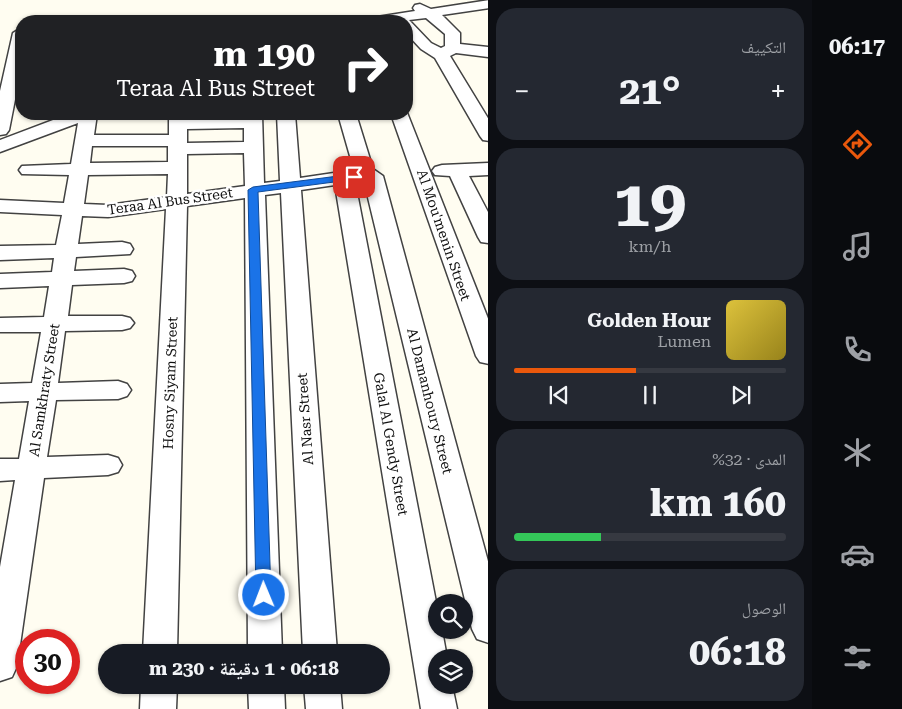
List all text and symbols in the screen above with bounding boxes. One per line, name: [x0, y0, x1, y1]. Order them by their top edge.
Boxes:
text: 190 m: [214, 34, 315, 75]
text: 06:17: [829, 34, 885, 59]
icon: right: [333, 35, 398, 100]
text: التكييف: [741, 38, 786, 57]
text: 21°: [619, 69, 681, 113]
text: −: [514, 75, 530, 108]
text: +: [770, 75, 786, 108]
text: Teraa Al Bus Street: [116, 76, 315, 101]
icon: directions: [840, 127, 875, 162]
pin: [333, 156, 375, 198]
icon: arrive: [340, 163, 368, 191]
text: 19: [614, 166, 686, 242]
street label: Al Mou'menin Street: [414, 167, 474, 303]
street label: Teraa Al Bus Street: [106, 184, 234, 218]
icon: music: [840, 229, 875, 264]
text: km/h: [629, 237, 671, 256]
text: Golden Hour: [587, 309, 711, 332]
street label: Hosny Siyam Street: [160, 316, 180, 450]
street label: Al Samkhraty Street: [26, 322, 62, 458]
street label: Al Damanhoury Street: [404, 326, 456, 476]
text: Lumen: [657, 332, 711, 351]
icon: phone: [840, 332, 875, 367]
street label: Galal Al Gendy Street: [371, 371, 411, 517]
street label: Al Nasr Street: [294, 372, 316, 466]
icon: previous: [545, 381, 573, 409]
icon: pause: [636, 381, 664, 409]
icon: next: [727, 381, 755, 409]
icon: climate: [840, 435, 875, 470]
text: المدى · 32%: [712, 450, 786, 469]
text: 160 km: [650, 481, 786, 525]
icon: car: [840, 537, 875, 572]
position arrow: [237, 568, 289, 620]
map controls: [428, 594, 473, 694]
button: search: [428, 594, 473, 639]
text: الوصول: [742, 599, 786, 618]
speed limit sign: 30: [15, 629, 80, 694]
text: 06:18: [689, 630, 786, 674]
icon: filters: [840, 640, 875, 675]
button: layers: [428, 649, 473, 694]
text: 06:18 · 1 دقيقة · 230 m: [149, 657, 339, 680]

